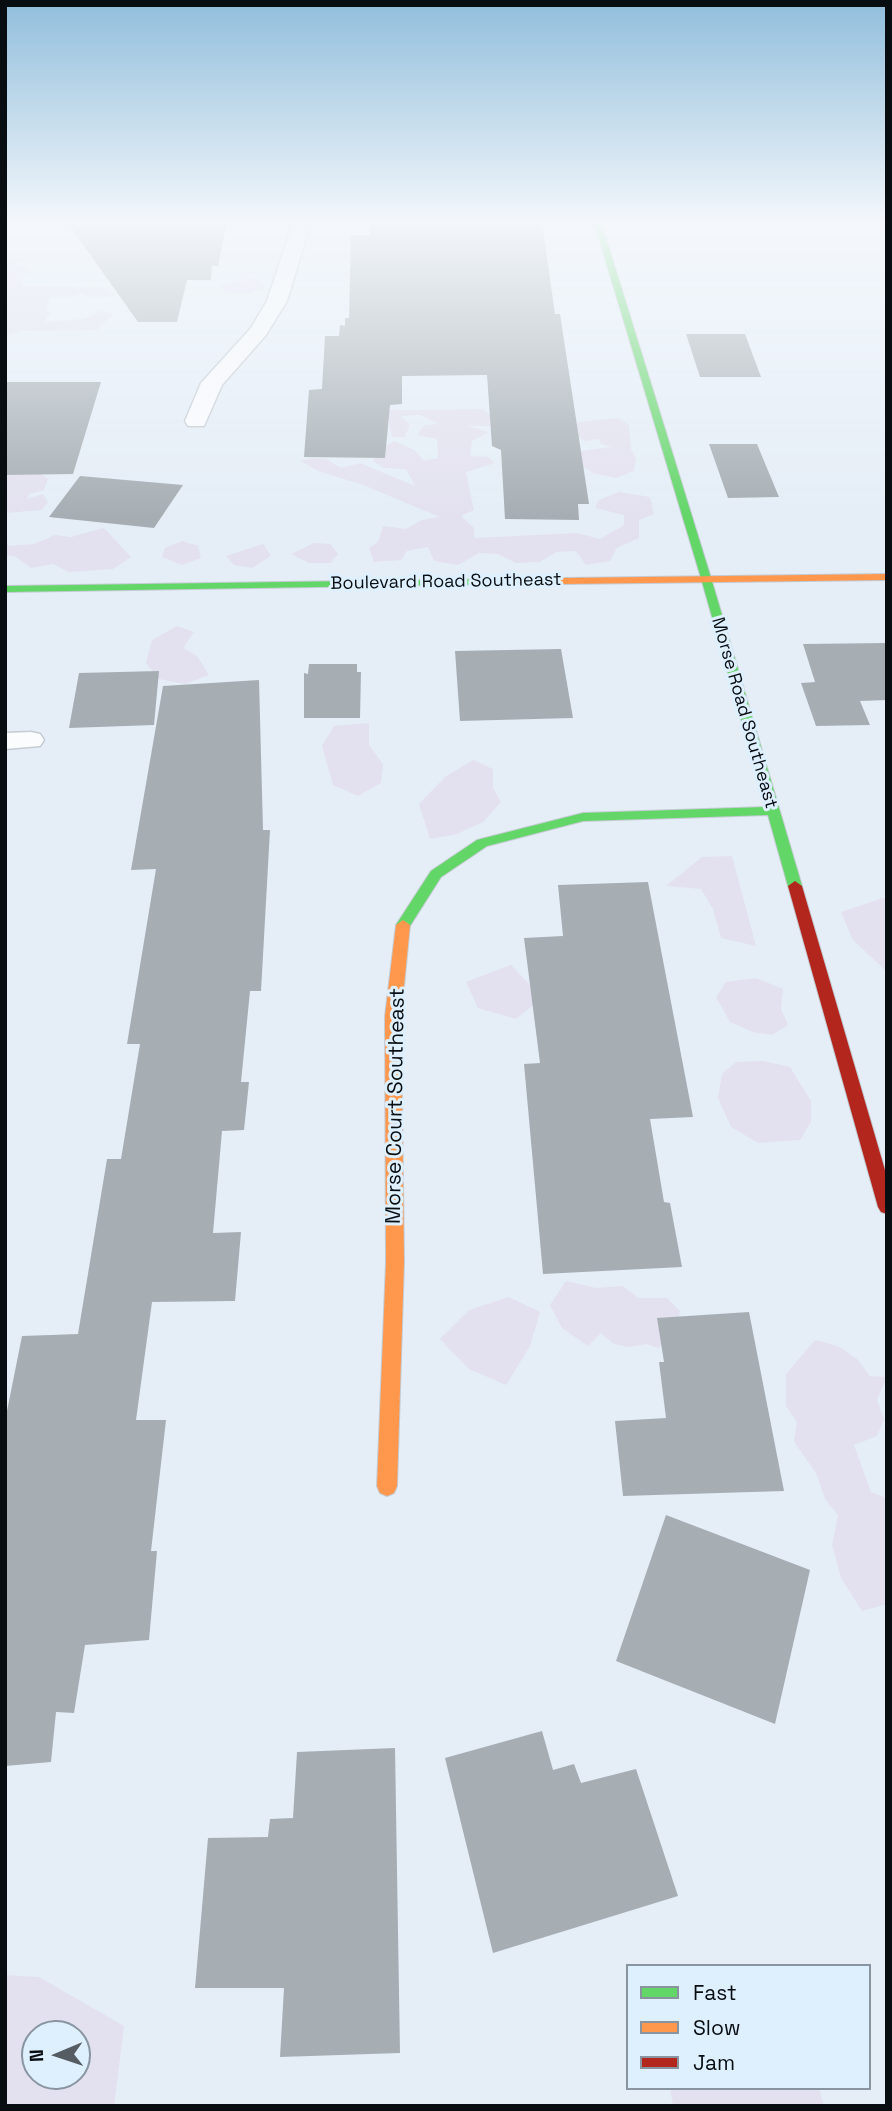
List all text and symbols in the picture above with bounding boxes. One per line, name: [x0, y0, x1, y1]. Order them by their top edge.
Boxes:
street label: Boulevard Road Southeast: [330, 569, 562, 595]
street label: Morse Road Southeast: [706, 615, 782, 811]
street label: Morse Court Southeast: [381, 988, 411, 1224]
legend: [626, 1964, 871, 2090]
text: Fast: [693, 1979, 737, 2006]
text: Slow: [693, 2014, 741, 2041]
north arrow: [21, 2020, 91, 2090]
text: N: [24, 2049, 49, 2062]
text: Jam: [693, 2049, 735, 2076]

